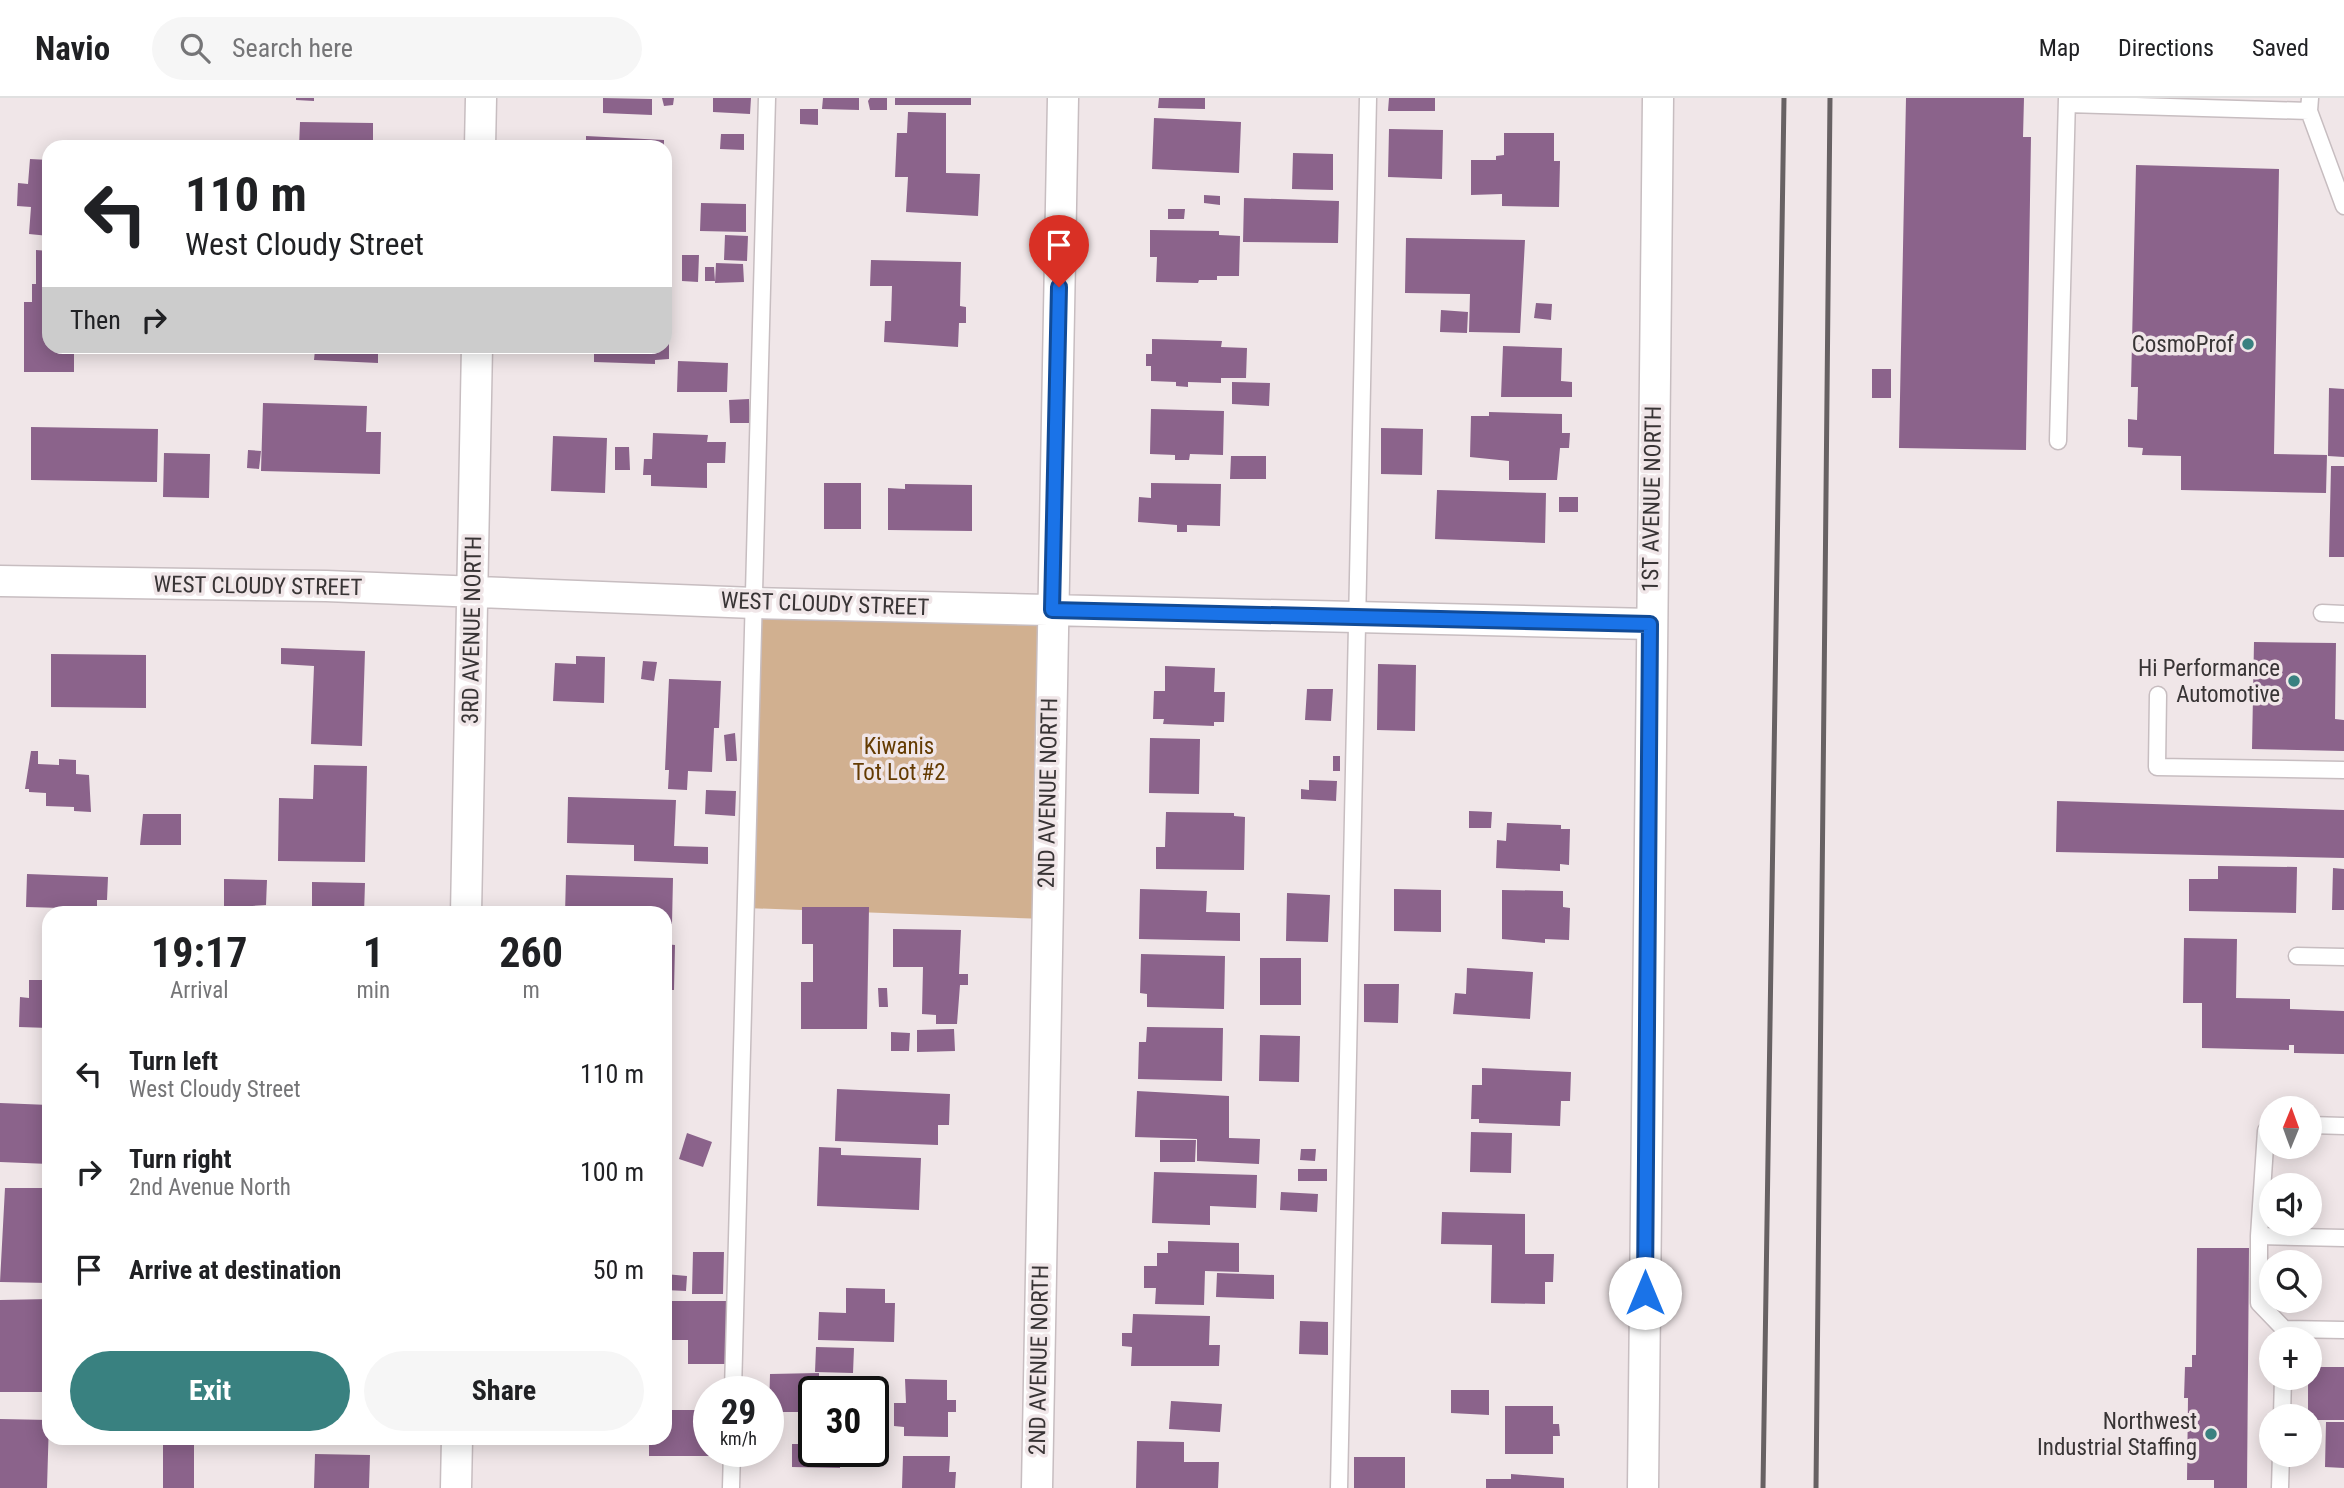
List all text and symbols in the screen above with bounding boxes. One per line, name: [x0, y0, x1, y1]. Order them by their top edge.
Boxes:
search box: [152, 17, 642, 80]
text: Navio: [35, 29, 110, 68]
icon: search: [176, 29, 214, 67]
text: Search here: [232, 33, 353, 63]
text: Map: [2039, 34, 2080, 62]
text: Directions: [2118, 34, 2214, 62]
text: Saved: [2252, 34, 2309, 62]
text: 110 m: [185, 166, 307, 223]
icon: left: [70, 168, 161, 259]
pin: [1029, 215, 1089, 287]
text: West Cloudy Street: [185, 225, 424, 263]
icon: arrive: [1040, 226, 1078, 264]
icon: right: [135, 301, 173, 339]
text: Then: [70, 305, 121, 335]
place label: CosmoProf: [2132, 331, 2235, 358]
marker: CosmoProf: [2240, 336, 2256, 352]
street label: 1ST AVENUE NORTH: [1637, 406, 1667, 592]
street label: 3RD AVENUE NORTH: [457, 536, 487, 724]
street label: WEST CLOUDY STREET: [153, 571, 363, 601]
street label: WEST CLOUDY STREET: [720, 587, 930, 621]
place label: Hi Performance Automotive: [2138, 655, 2280, 708]
marker: Hi Performance Automotive: [2286, 673, 2302, 689]
street label: 2ND AVENUE NORTH: [1033, 698, 1063, 888]
park label: Kiwanis Tot Lot #2: [852, 733, 946, 786]
text: 19:17: [151, 928, 247, 977]
text: 1: [363, 928, 384, 977]
text: 260: [499, 928, 563, 977]
text: Arrival: [170, 977, 228, 1004]
text: min: [356, 977, 390, 1004]
text: m: [522, 977, 540, 1004]
text: Turn left: [129, 1046, 218, 1076]
icon: left: [70, 1055, 108, 1093]
text: 110 m: [580, 1059, 644, 1089]
text: West Cloudy Street: [129, 1076, 301, 1103]
north arrow: [2259, 1096, 2322, 1158]
map controls: [2259, 1096, 2322, 1467]
text: Turn right: [129, 1144, 231, 1174]
icon: right: [70, 1153, 108, 1191]
text: 100 m: [580, 1157, 644, 1187]
button: sound: [2259, 1173, 2322, 1236]
text: 2nd Avenue North: [129, 1174, 291, 1201]
button: search: [2259, 1250, 2322, 1313]
icon: arrive: [70, 1251, 108, 1289]
text: Arrive at destination: [129, 1255, 341, 1285]
text: 50 m: [593, 1255, 644, 1285]
position arrow: [1608, 1256, 1682, 1330]
street label: 2ND AVENUE NORTH: [1024, 1265, 1054, 1455]
button: +: [2259, 1327, 2322, 1390]
button: Exit: [70, 1351, 350, 1431]
button: Share: [364, 1351, 644, 1431]
speed limit sign: 30: [798, 1376, 889, 1467]
text: 29: [721, 1392, 756, 1433]
button: −: [2259, 1404, 2322, 1467]
place label: Northwest Industrial Staffing: [2037, 1408, 2197, 1461]
marker: Northwest Industrial Staffing: [2203, 1426, 2219, 1442]
text: km/h: [720, 1428, 757, 1449]

